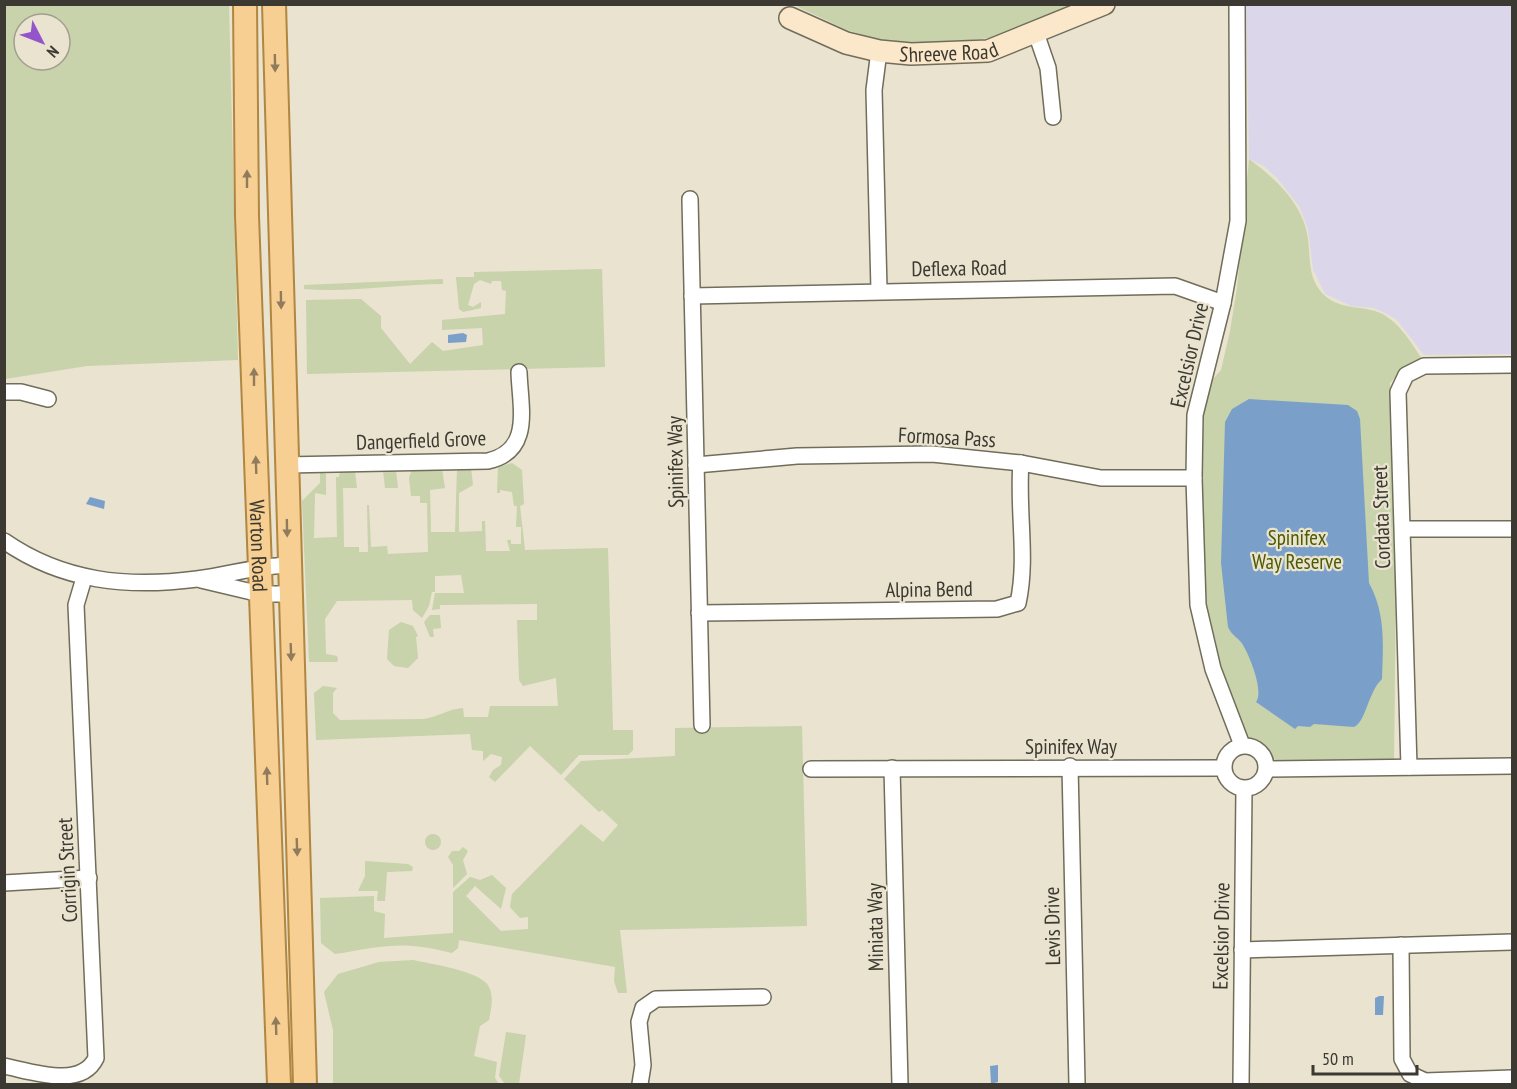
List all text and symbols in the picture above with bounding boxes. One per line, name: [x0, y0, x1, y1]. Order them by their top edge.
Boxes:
north arrow: [12, 12, 72, 72]
street label: Shreeve Road: [898, 35, 1002, 68]
text: N: [43, 42, 63, 62]
one-way arrow: [270, 53, 280, 72]
one-way arrow: [242, 170, 252, 189]
street label: Deflexa Road: [911, 254, 1007, 282]
one-way arrow: [276, 290, 286, 309]
street label: Excelsior Drive: [1164, 300, 1214, 410]
one-way arrow: [249, 368, 259, 387]
street label: Spinifex Way: [661, 416, 689, 508]
street label: Formosa Pass: [898, 421, 996, 453]
street label: Dangerfield Grove: [355, 424, 487, 456]
one-way arrow: [251, 456, 260, 475]
street label: Cordata Street: [1366, 465, 1396, 569]
street label: Warton Road: [244, 499, 274, 592]
one-way arrow: [282, 518, 292, 537]
park label: Spinifex Way Reserve: [1252, 524, 1342, 575]
street label: Alpina Bend: [885, 575, 973, 603]
one-way arrow: [286, 643, 296, 662]
street label: Spinifex Way: [1025, 733, 1117, 760]
one-way arrow: [262, 767, 271, 786]
street label: Corrigin Street: [51, 817, 83, 923]
one-way arrow: [293, 838, 302, 857]
street label: Excelsior Drive: [1207, 882, 1235, 990]
street label: Miniata Way: [861, 883, 889, 971]
street label: Levis Drive: [1038, 887, 1066, 965]
one-way arrow: [272, 1017, 281, 1036]
scale bar: [1313, 1038, 1416, 1076]
text: 50 m: [1322, 1047, 1354, 1070]

